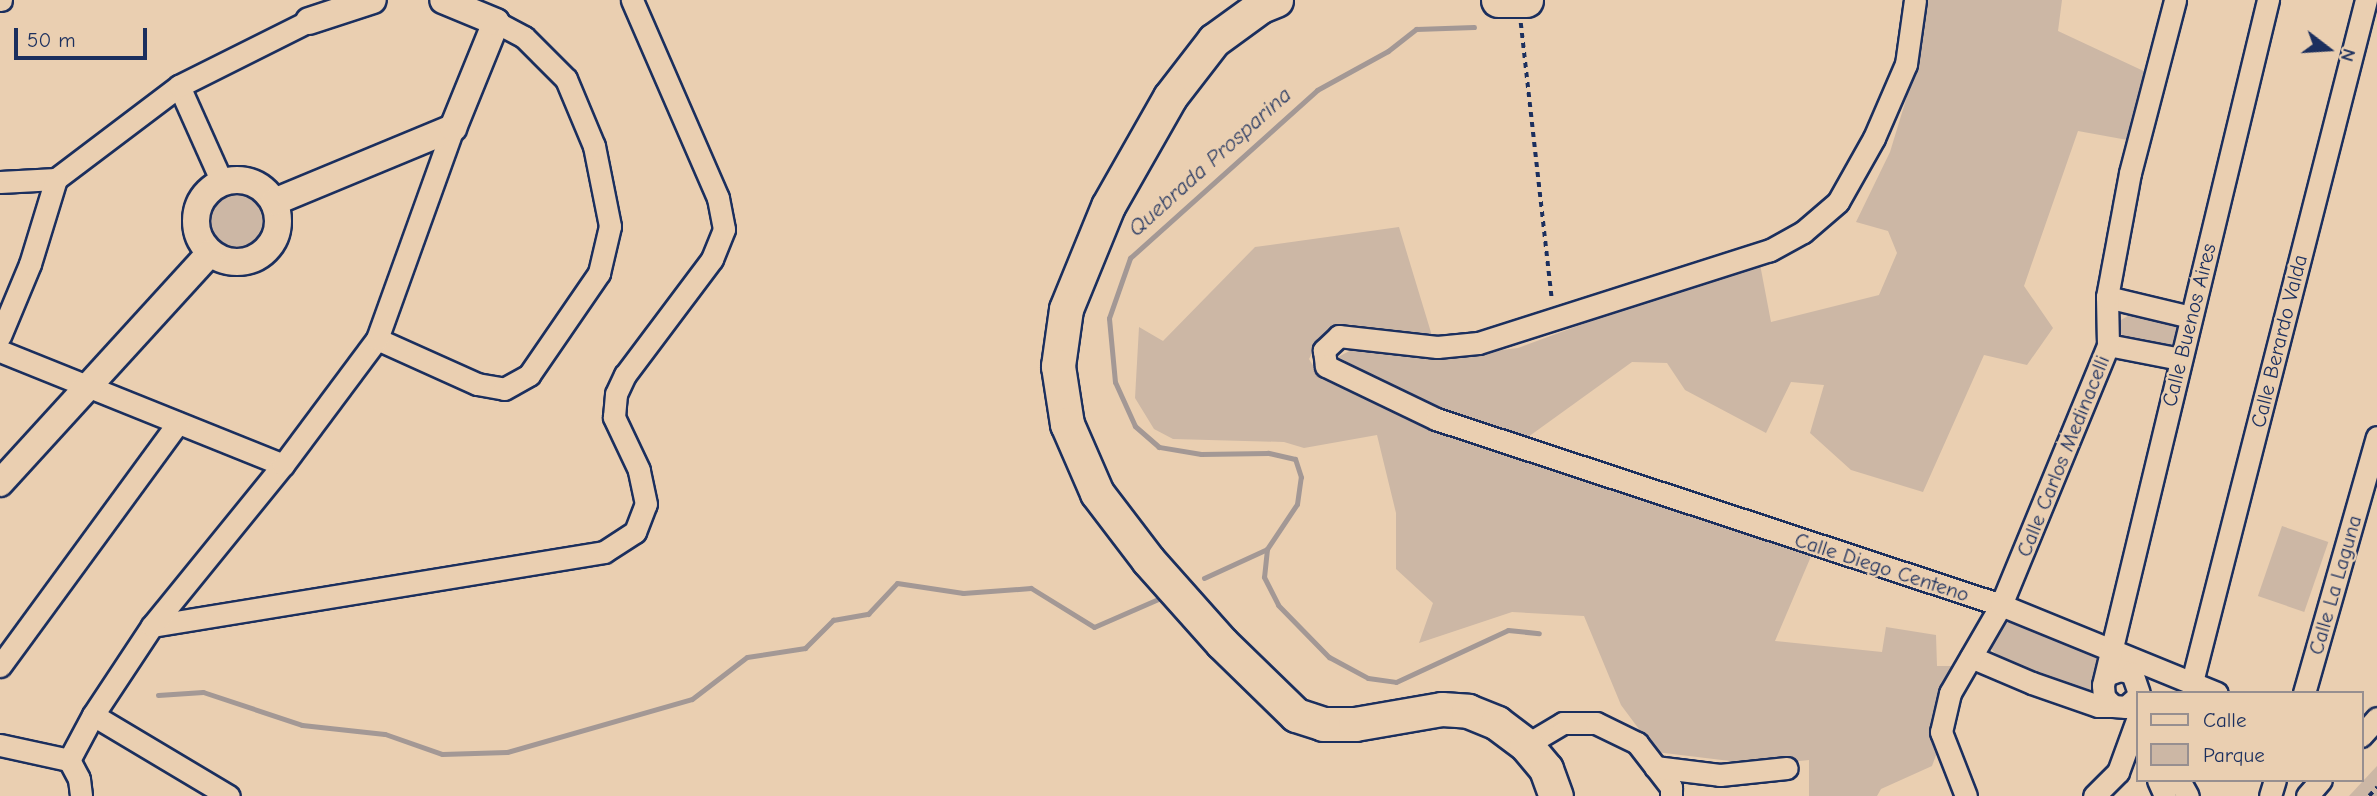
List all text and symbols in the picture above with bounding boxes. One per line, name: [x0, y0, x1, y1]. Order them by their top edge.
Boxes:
scale bar: [18, 14, 150, 58]
north arrow: [2293, 14, 2363, 84]
text: 50 m: [27, 28, 76, 52]
text: N: [2336, 46, 2360, 64]
water label: Quebrada Prosparina: [1123, 81, 1297, 243]
street label: Calle Buenos Aires: [2157, 241, 2221, 409]
street label: Calle Berardo Valda: [2245, 252, 2313, 430]
street label: Calle Carlos Medinacelli: [2011, 352, 2115, 560]
street label: Calle La Laguna: [2303, 512, 2367, 658]
street label: Calle Diego Centeno: [1792, 527, 1972, 607]
legend: [2136, 691, 2363, 782]
text: Calle: [2203, 708, 2246, 732]
text: Parque: [2203, 743, 2265, 767]

